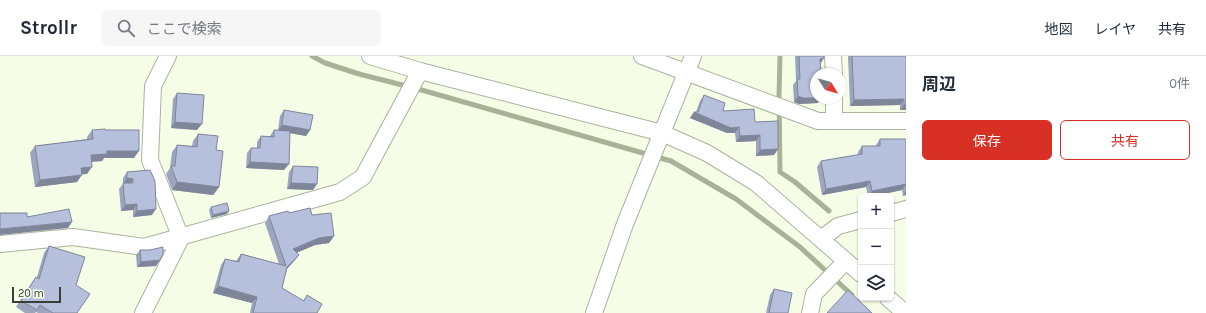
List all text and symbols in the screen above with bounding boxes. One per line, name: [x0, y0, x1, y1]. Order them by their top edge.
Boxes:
search box: [101, 10, 381, 46]
text: Strollr: [20, 17, 77, 39]
icon: search: [115, 17, 137, 39]
text: ここで検索: [147, 20, 222, 38]
text: 地図: [1044, 21, 1072, 38]
text: レイヤ: [1094, 21, 1136, 38]
text: 共有: [1158, 21, 1186, 38]
north arrow: [810, 68, 846, 104]
text: 周辺: [922, 74, 956, 94]
text: 0件: [1169, 76, 1190, 91]
button: 保存: [922, 120, 1052, 160]
button: 共有: [1060, 120, 1190, 160]
map controls: [858, 193, 894, 301]
button: +: [858, 193, 894, 229]
button: −: [858, 229, 894, 265]
button: layers: [858, 265, 894, 301]
scale bar: [12, 285, 61, 304]
text: 20 m: [18, 287, 44, 300]

